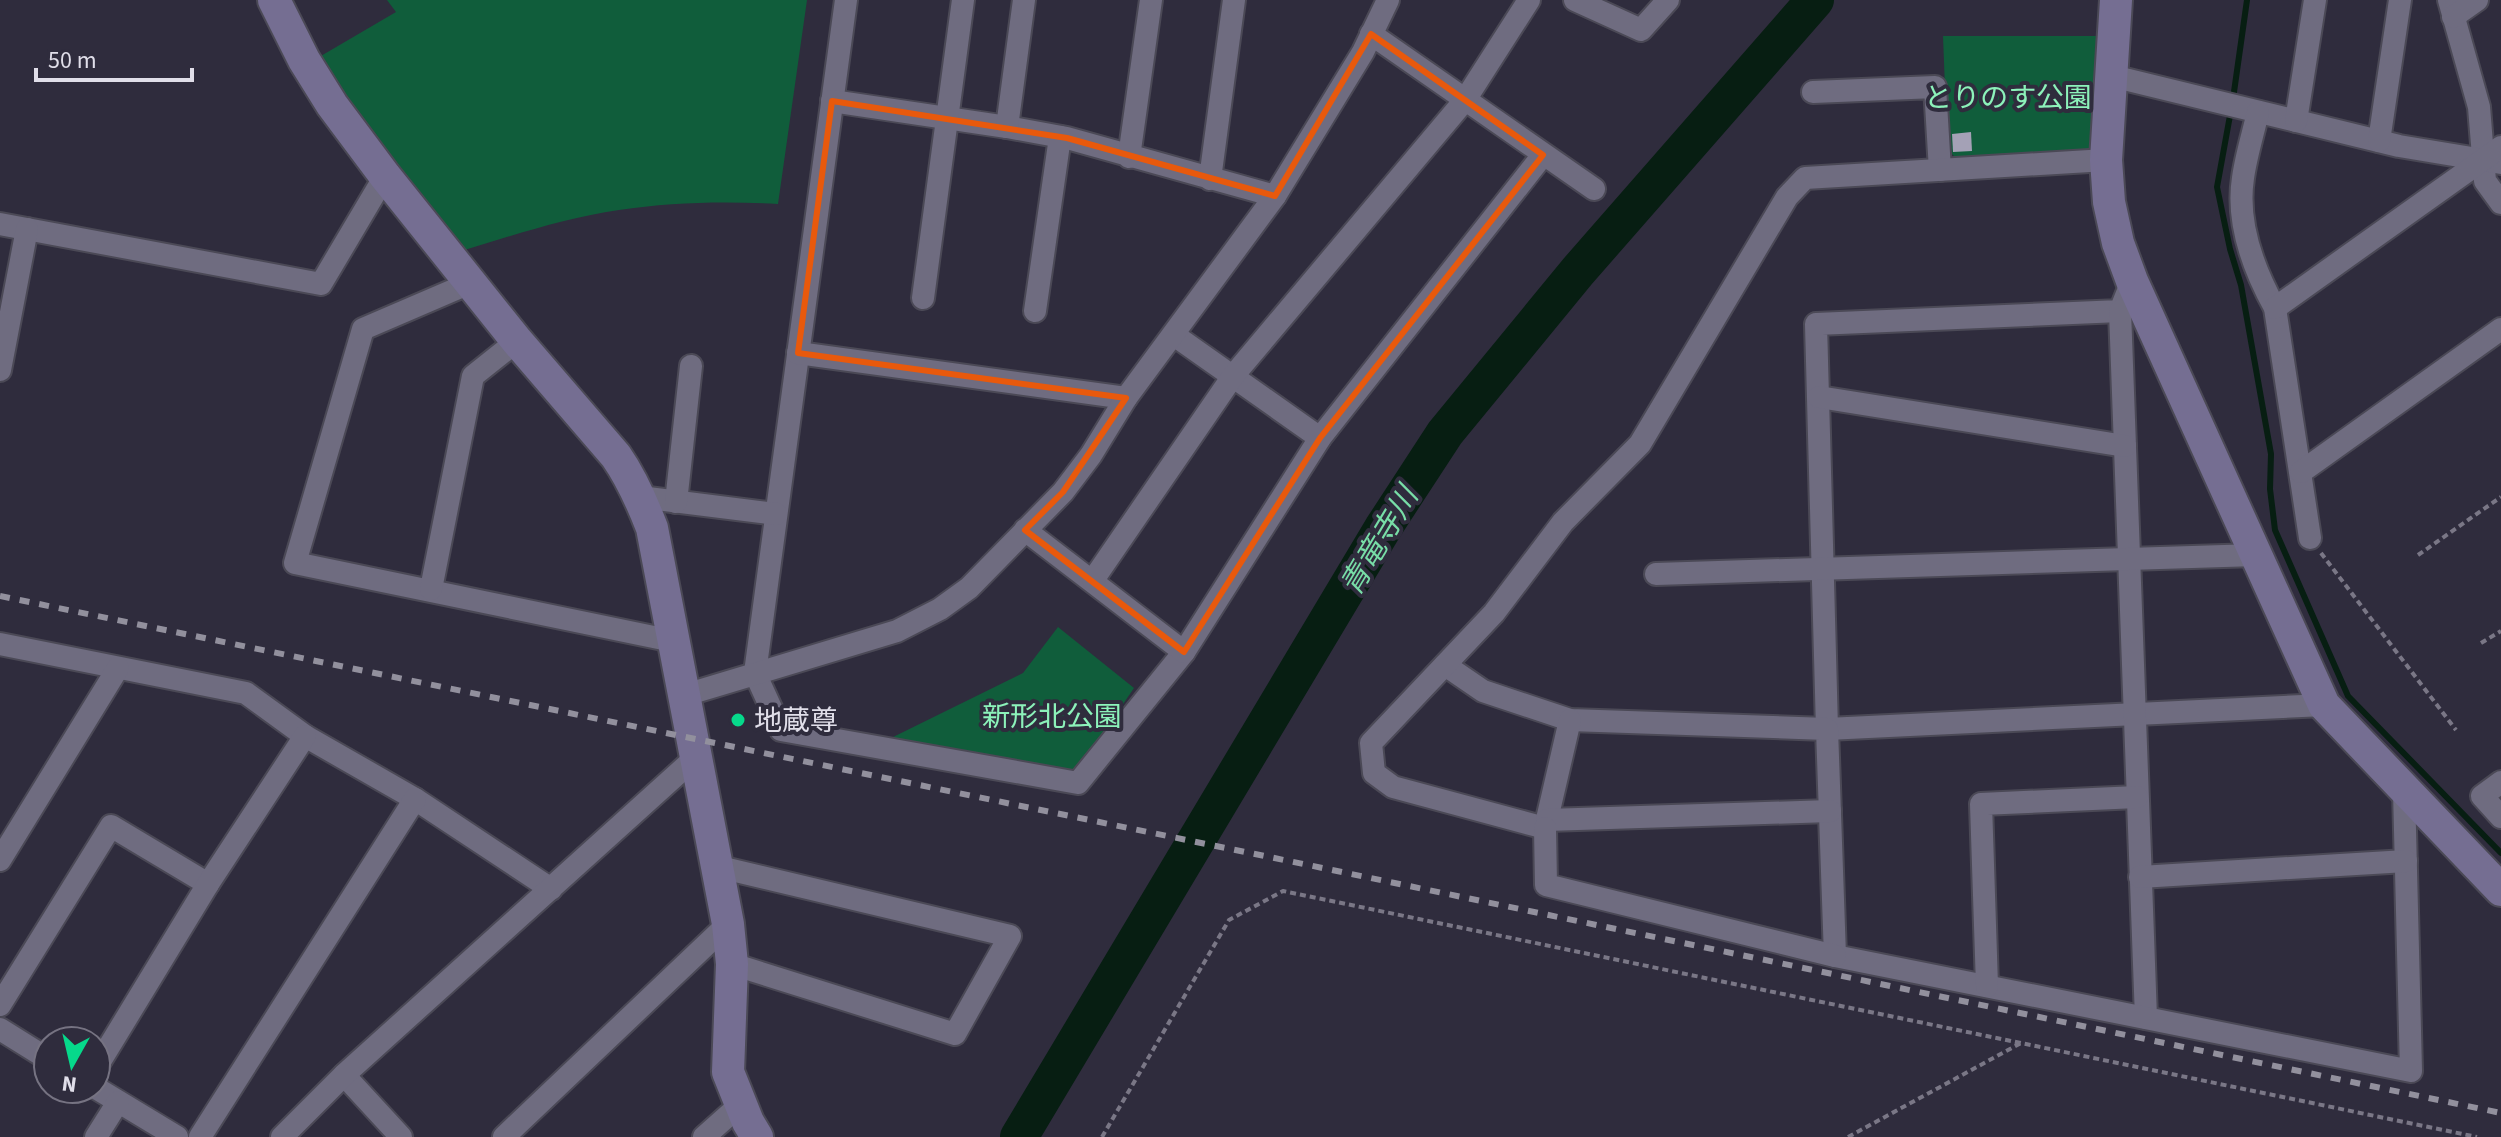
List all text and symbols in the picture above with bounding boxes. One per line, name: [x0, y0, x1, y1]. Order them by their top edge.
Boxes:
scale bar: [36, 32, 192, 82]
text: 50 m: [48, 43, 97, 78]
park label: とりのす公園: [1924, 78, 2092, 118]
water label: 青竜寺川: [1330, 476, 1430, 604]
park label: 新形北公園: [982, 697, 1122, 737]
place label: 地蔵尊: [754, 701, 838, 741]
marker: 地蔵尊: [729, 711, 747, 729]
north arrow: [32, 1025, 112, 1105]
text: N: [60, 1067, 79, 1101]

